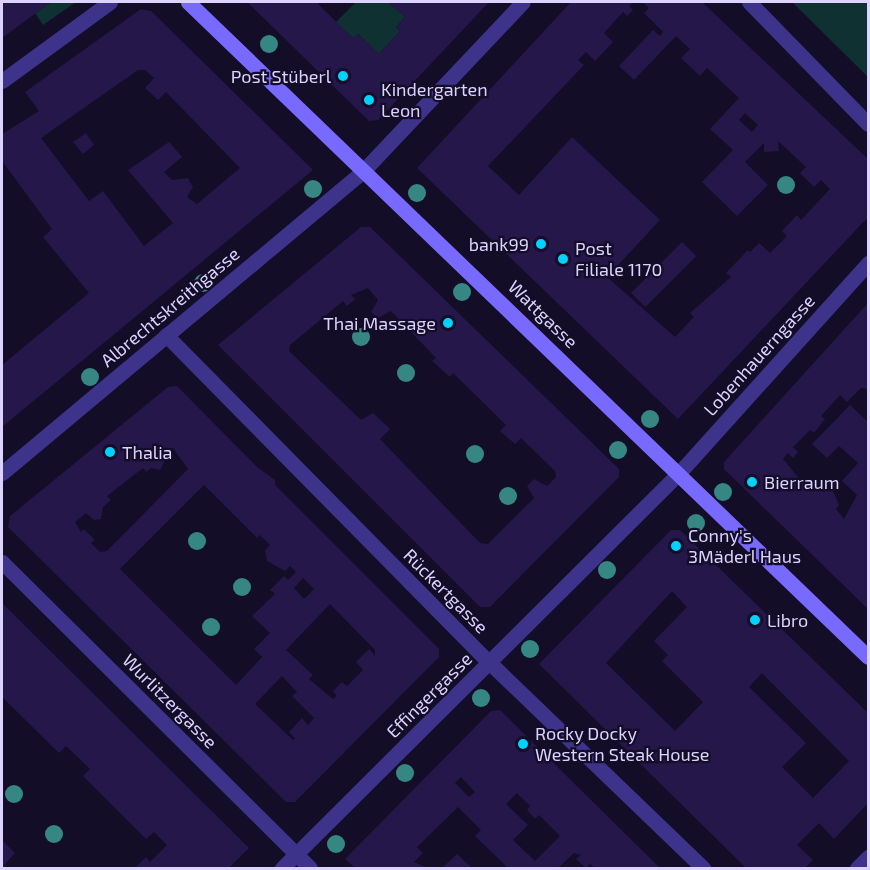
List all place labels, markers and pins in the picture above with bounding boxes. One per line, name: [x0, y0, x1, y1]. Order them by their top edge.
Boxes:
place label: Post Stüberl: [231, 65, 331, 87]
marker: Post Stüberl: [336, 69, 350, 83]
place label: Kindergarten Leon: [381, 79, 488, 122]
marker: Kindergarten Leon: [362, 93, 376, 107]
place label: bank99: [469, 233, 529, 255]
marker: bank99: [534, 237, 548, 251]
place label: Post Filiale 1170: [575, 238, 662, 280]
marker: Post Filiale 1170: [556, 252, 570, 266]
place label: Thai Massage: [323, 312, 436, 334]
marker: Thai Massage: [441, 316, 455, 330]
place label: Thalia: [122, 441, 172, 463]
marker: Thalia: [103, 445, 117, 459]
place label: Bierraum: [764, 471, 840, 493]
marker: Bierraum: [745, 475, 759, 489]
place label: Conny's 3Mäderl Haus: [688, 525, 802, 568]
marker: Conny's 3Mäderl Haus: [669, 539, 683, 553]
place label: Libro: [767, 609, 808, 631]
marker: Libro: [748, 613, 762, 627]
place label: Rocky Docky Western Steak House: [535, 723, 710, 766]
marker: Rocky Docky Western Steak House: [516, 737, 530, 751]

